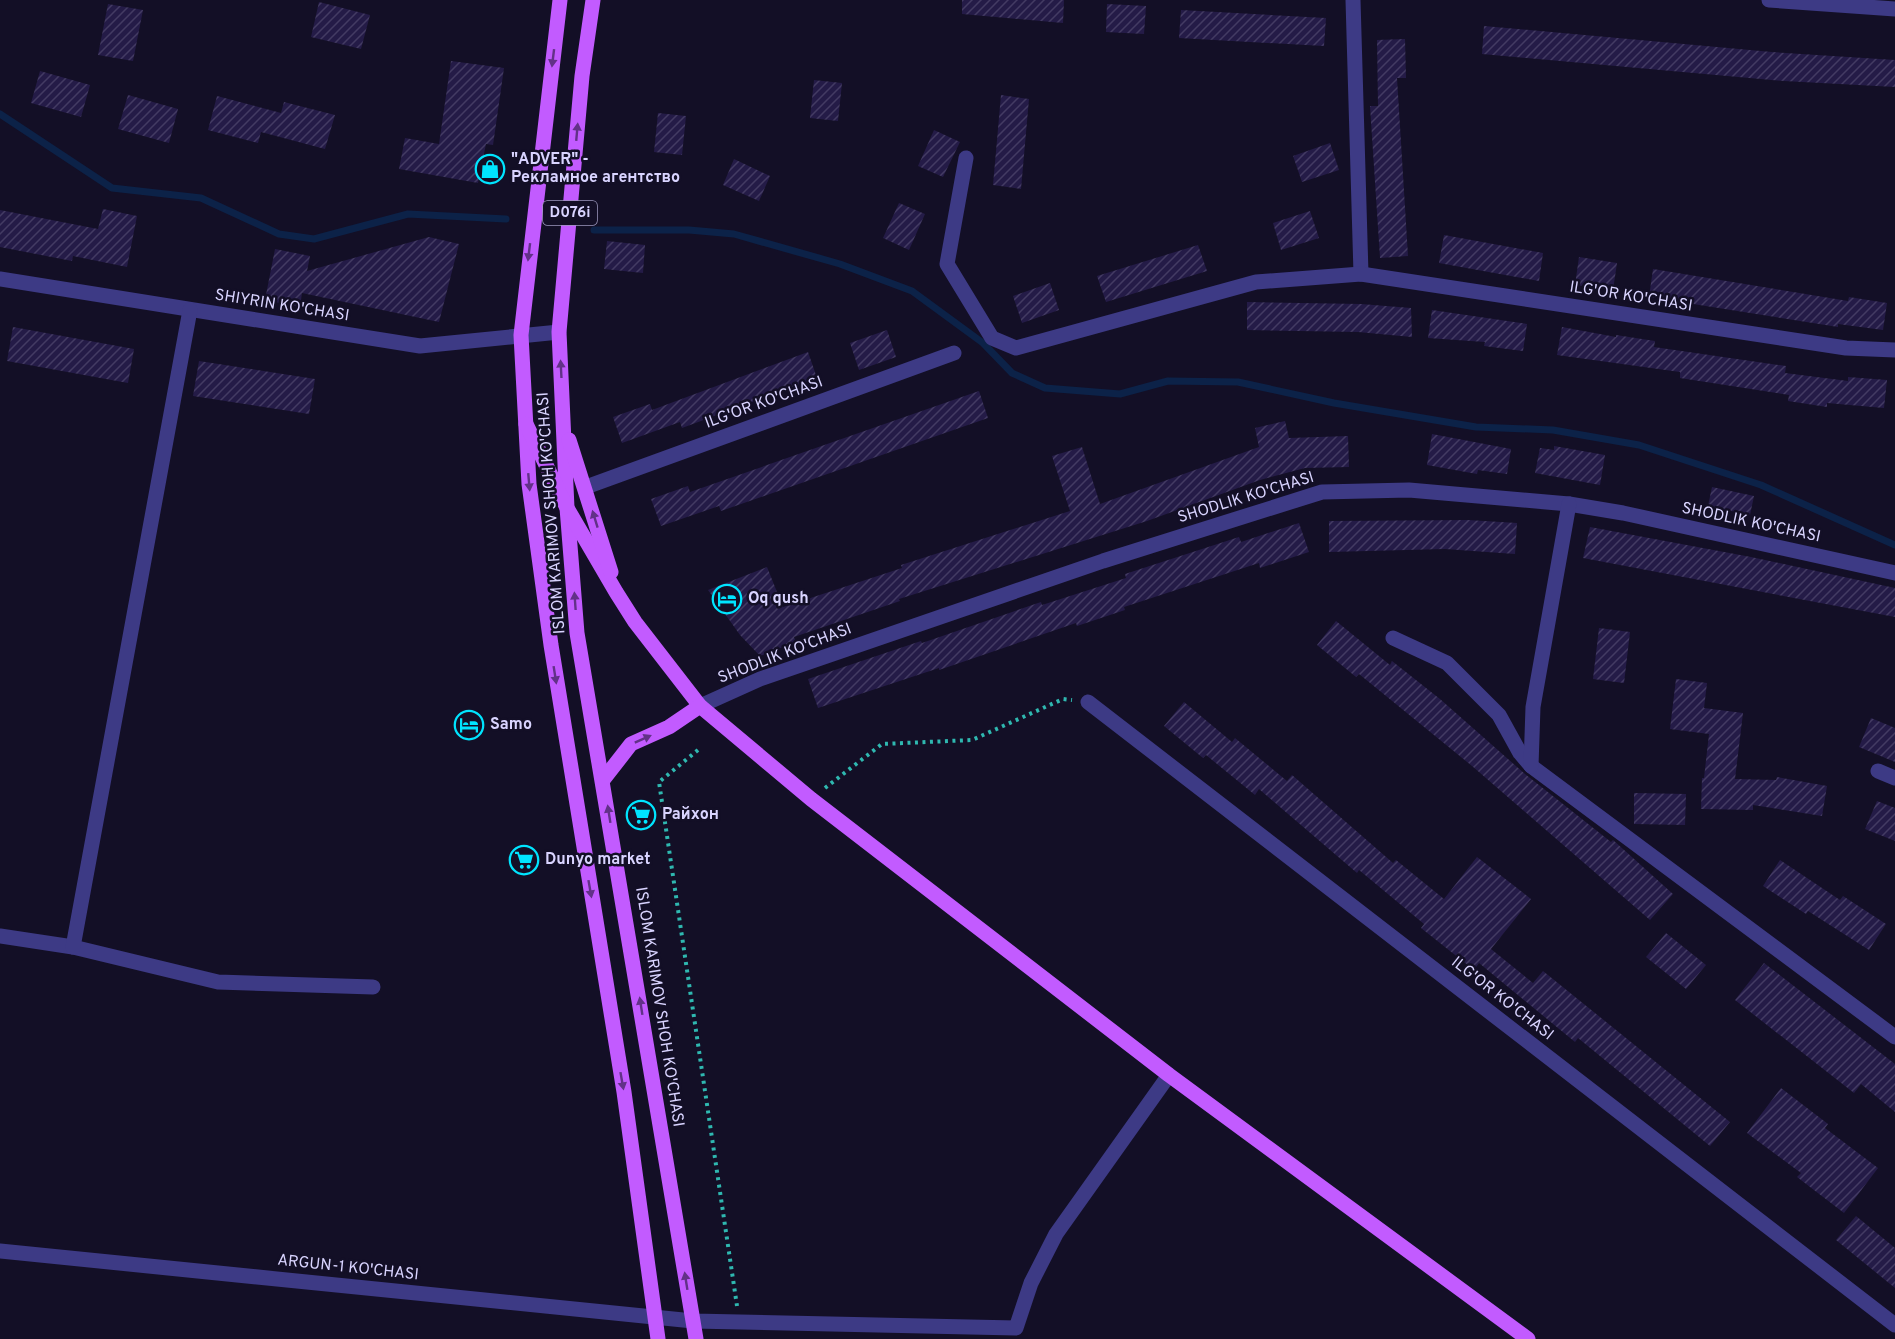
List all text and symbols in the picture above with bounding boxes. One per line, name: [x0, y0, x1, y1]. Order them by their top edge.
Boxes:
one-way arrow: [548, 49, 558, 68]
one-way arrow: [572, 123, 582, 142]
place label: "ADVER" - Рекламное агентство: [511, 150, 680, 188]
shop icon: "ADVER" - Рекламное агентство: [474, 153, 506, 185]
road number: D076i: [543, 201, 597, 225]
one-way arrow: [525, 242, 534, 261]
street label: ILG'OR KO'CHASI: [1568, 277, 1694, 317]
street label: SHIYRIN KO'CHASI: [213, 285, 351, 327]
one-way arrow: [557, 359, 566, 378]
street label: ILG'OR KO'CHASI: [702, 372, 826, 434]
street label: ISLOM KARIMOV SHOH KO'CHASI: [534, 391, 570, 635]
street label: SHODLIK KO'CHASI: [1175, 468, 1317, 528]
one-way arrow: [525, 473, 534, 492]
street label: SHODLIK KO'CHASI: [1680, 498, 1822, 548]
one-way arrow: [590, 510, 599, 528]
hotel icon: Oq qush: [711, 583, 743, 615]
place label: Oq qush: [748, 589, 809, 609]
one-way arrow: [570, 591, 579, 610]
street label: SHODLIK KO'CHASI: [715, 619, 855, 689]
one-way arrow: [551, 666, 560, 685]
hotel icon: Samo: [453, 709, 485, 741]
place label: Samo: [490, 715, 532, 735]
one-way arrow: [634, 734, 652, 744]
supermarket icon: Райхон: [625, 799, 657, 831]
one-way arrow: [604, 804, 613, 823]
place label: Райхон: [662, 805, 719, 825]
supermarket icon: Dunyo market: [508, 844, 540, 876]
place label: Dunyo market: [545, 850, 650, 870]
one-way arrow: [585, 879, 594, 898]
street label: ISLOM KARIMOV SHOH KO'CHASI: [630, 886, 688, 1128]
street label: ILG'OR KO'CHASI: [1447, 953, 1557, 1045]
one-way arrow: [636, 996, 645, 1015]
one-way arrow: [618, 1072, 627, 1091]
street label: ARGUN-1 KO'CHASI: [276, 1251, 420, 1285]
one-way arrow: [682, 1272, 691, 1291]

